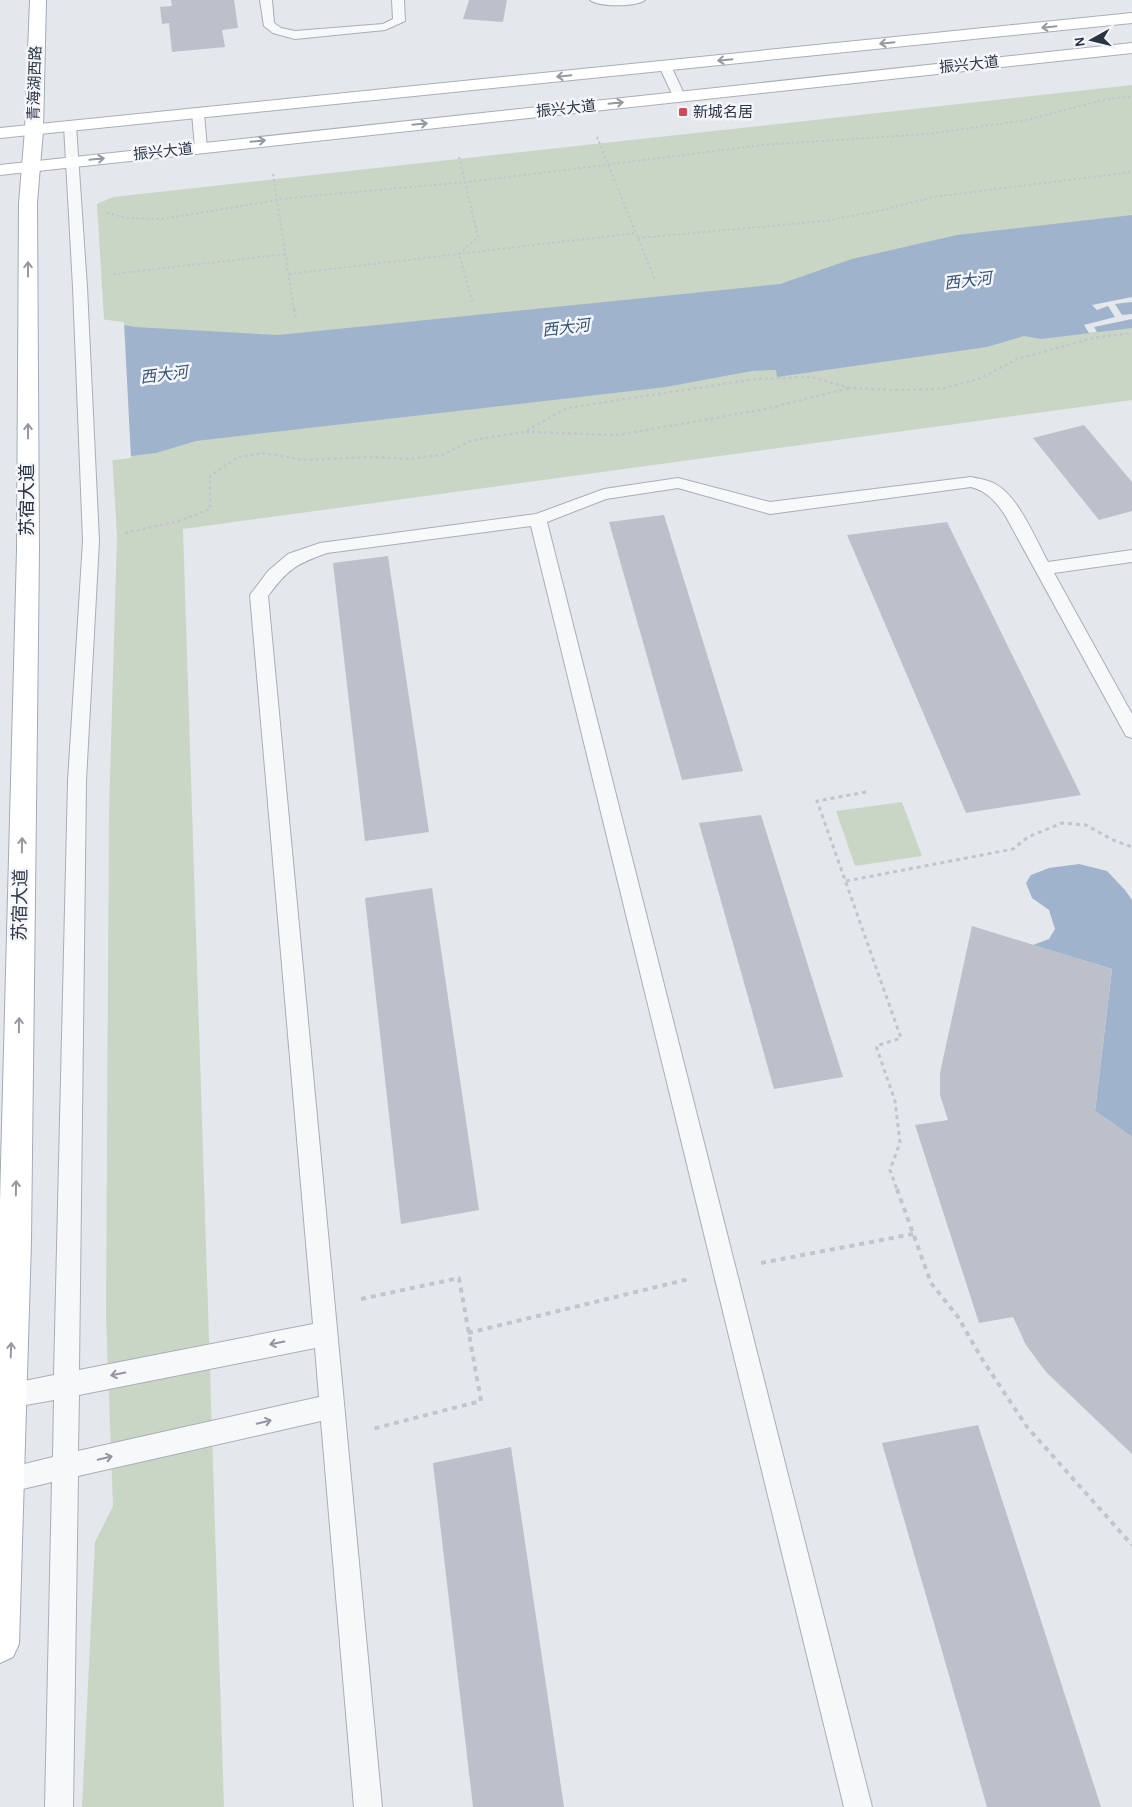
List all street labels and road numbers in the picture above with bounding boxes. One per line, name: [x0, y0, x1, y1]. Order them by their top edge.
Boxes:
street label: 青海湖西路: [25, 45, 44, 121]
street label: 振兴大道: [938, 53, 1000, 76]
street label: 振兴大道: [535, 97, 597, 120]
street label: 振兴大道: [132, 140, 194, 163]
street label: 苏宿大道: [17, 464, 37, 536]
street label: 苏宿大道: [9, 869, 31, 941]

